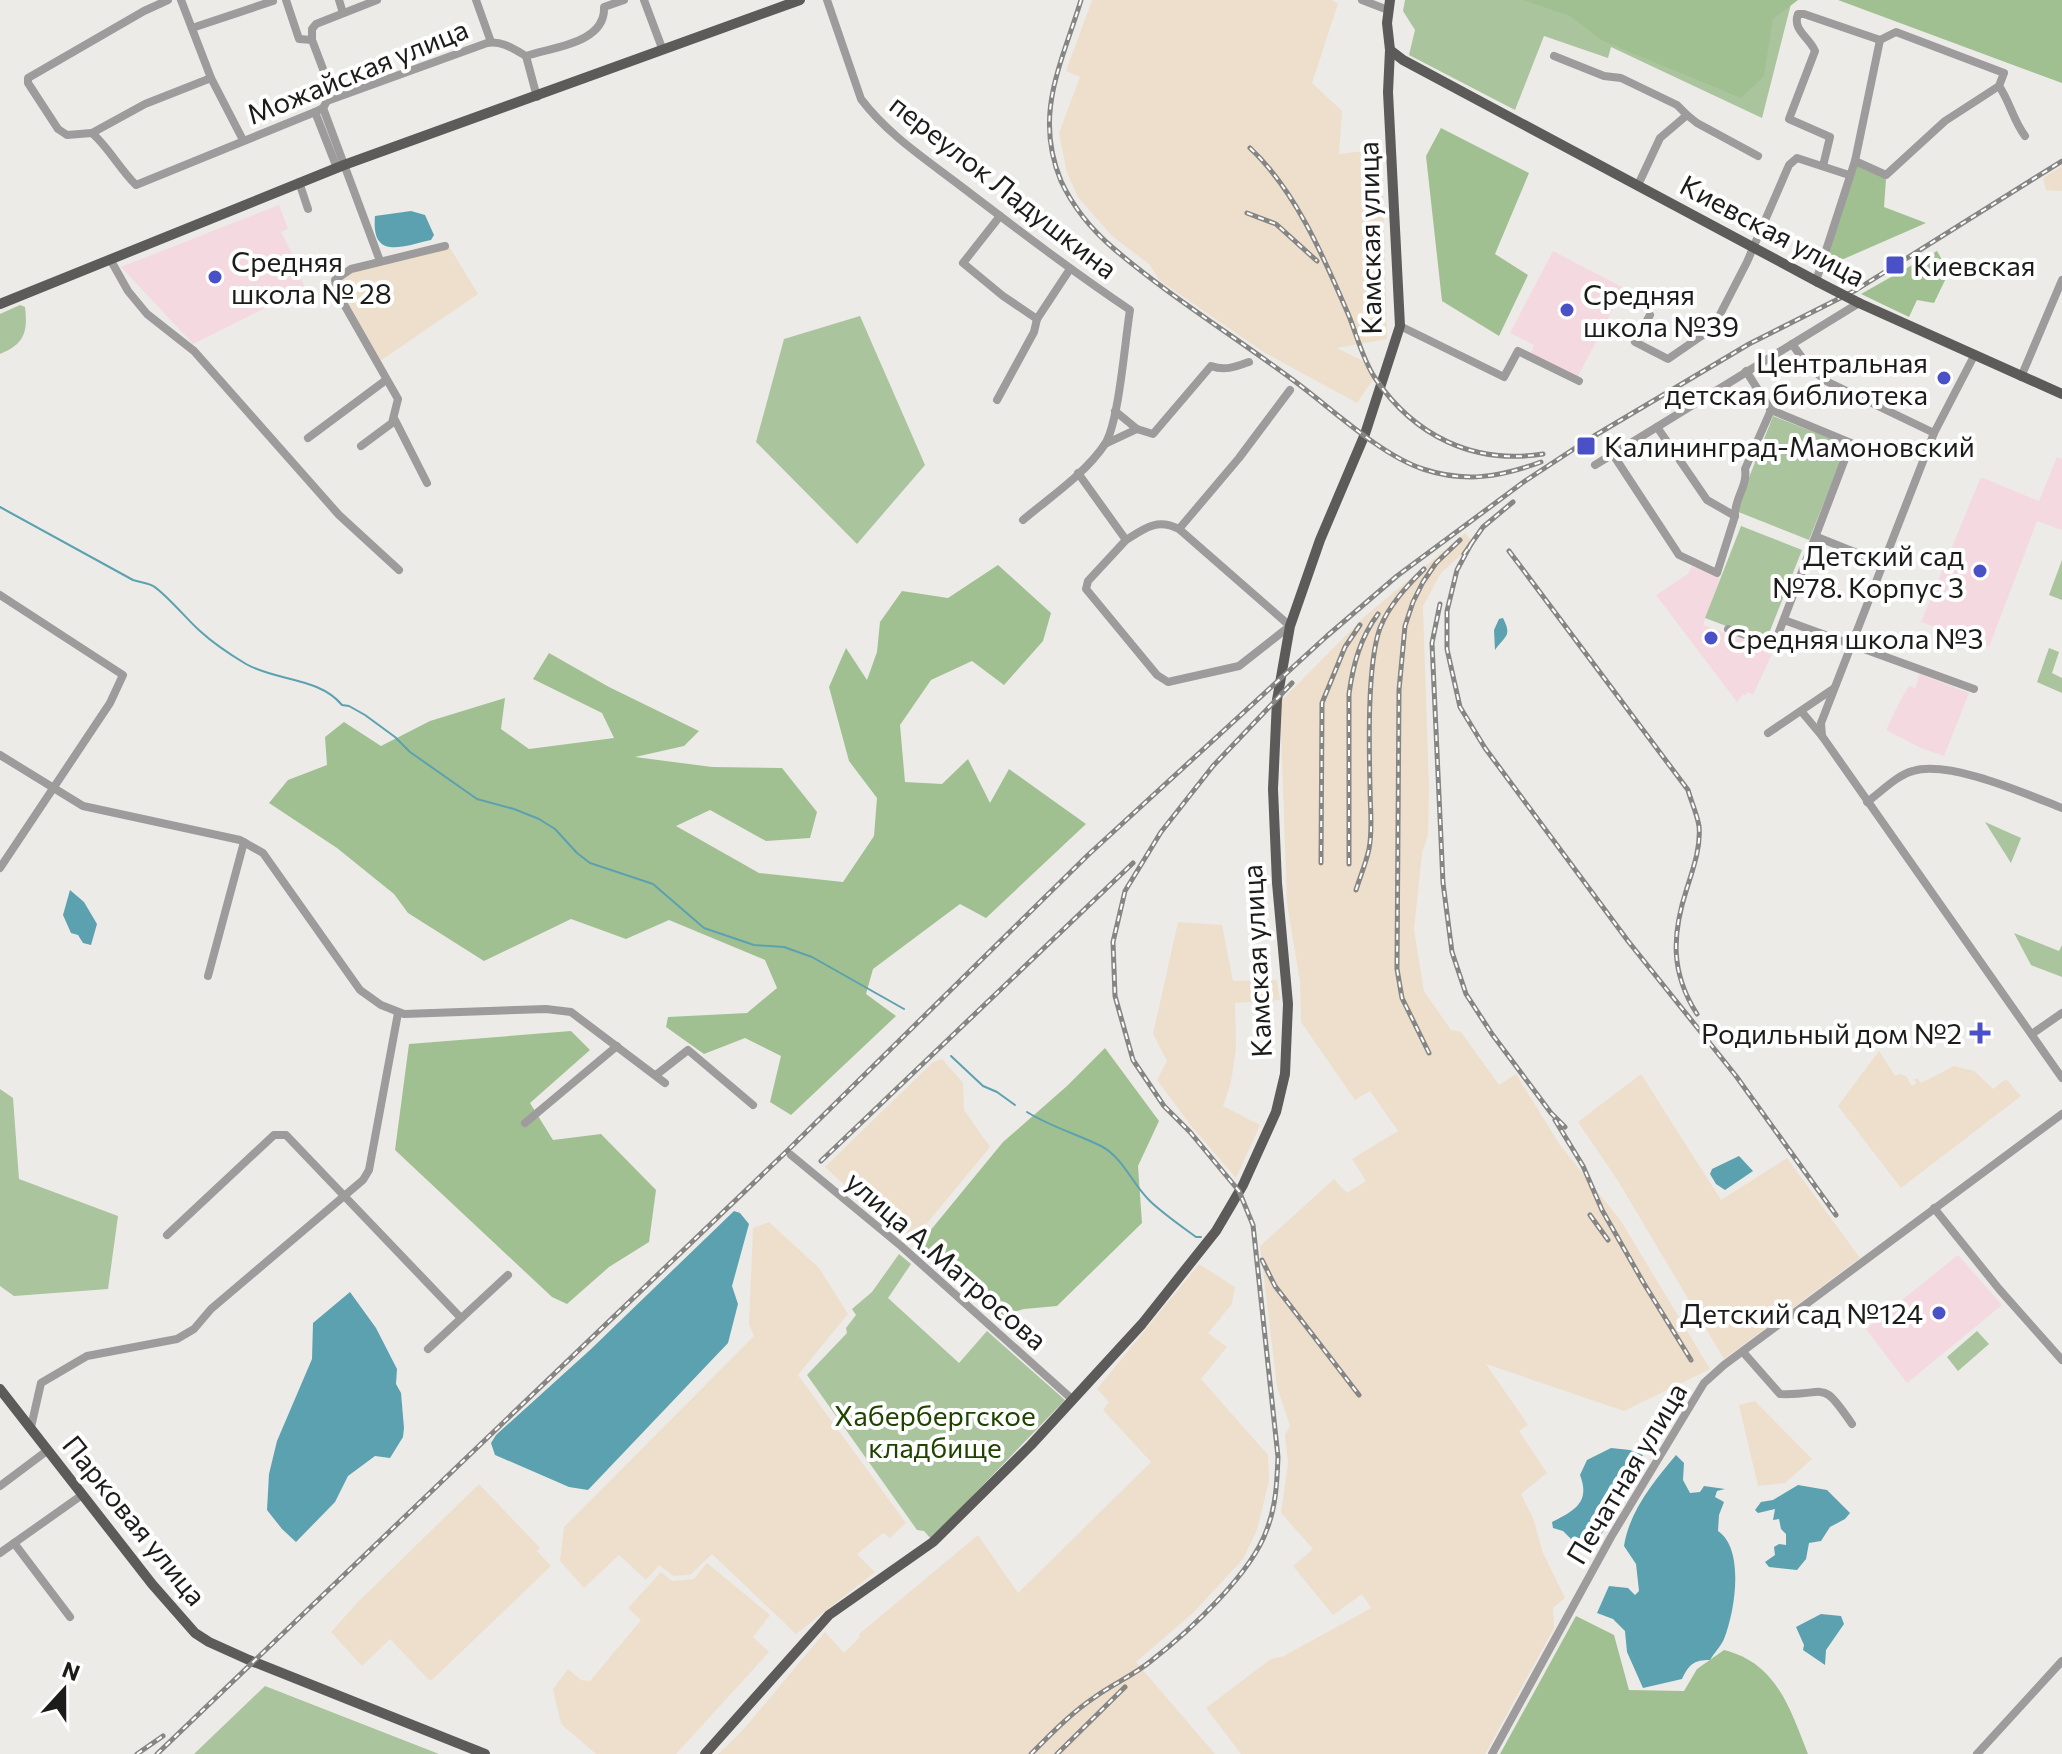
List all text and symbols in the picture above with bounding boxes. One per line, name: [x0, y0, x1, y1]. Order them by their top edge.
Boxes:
street label: Можайская улица: [241, 11, 473, 131]
street label: переулок Ладушкина: [883, 87, 1125, 285]
street label: Камская улица: [1350, 141, 1388, 335]
street label: Киевская улица: [1675, 167, 1871, 293]
place label: Средняя школа № 28: [231, 244, 392, 310]
place label: Киевская: [1913, 248, 2036, 282]
marker: Киевская: [1884, 254, 1906, 276]
marker: Средняя школа № 28: [206, 268, 224, 286]
place label: Средняя школа №39: [1583, 277, 1739, 343]
marker: Средняя школа №39: [1558, 301, 1576, 319]
place label: Центральная детская библиотека: [1665, 345, 1928, 411]
marker: Центральная детская библиотека: [1935, 369, 1953, 387]
place label: Калининград-Мамоновский: [1604, 429, 1975, 463]
marker: Калининград-Мамоновский: [1575, 435, 1597, 457]
place label: Детский сад №78. Корпус 3: [1772, 538, 1964, 604]
marker: Детский сад №78. Корпус 3: [1971, 562, 1989, 580]
place label: Средняя школа №3: [1727, 621, 1983, 655]
marker: Средняя школа №3: [1702, 629, 1720, 647]
street label: Камская улица: [1234, 864, 1278, 1058]
place label: Родильный дом №2: [1701, 1016, 1962, 1050]
marker: Родильный дом №2: [1969, 1022, 1991, 1044]
street label: улица А.Матросова: [840, 1163, 1054, 1357]
place label: Детский сад №124: [1680, 1296, 1923, 1330]
marker: Детский сад №124: [1930, 1304, 1948, 1322]
street label: Печатная улица: [1559, 1376, 1693, 1570]
park label: Хабербергское кладбище: [834, 1398, 1036, 1464]
street label: Парковая улица: [56, 1428, 214, 1612]
north arrow: [24, 1650, 104, 1730]
text: N: [59, 1655, 84, 1686]

